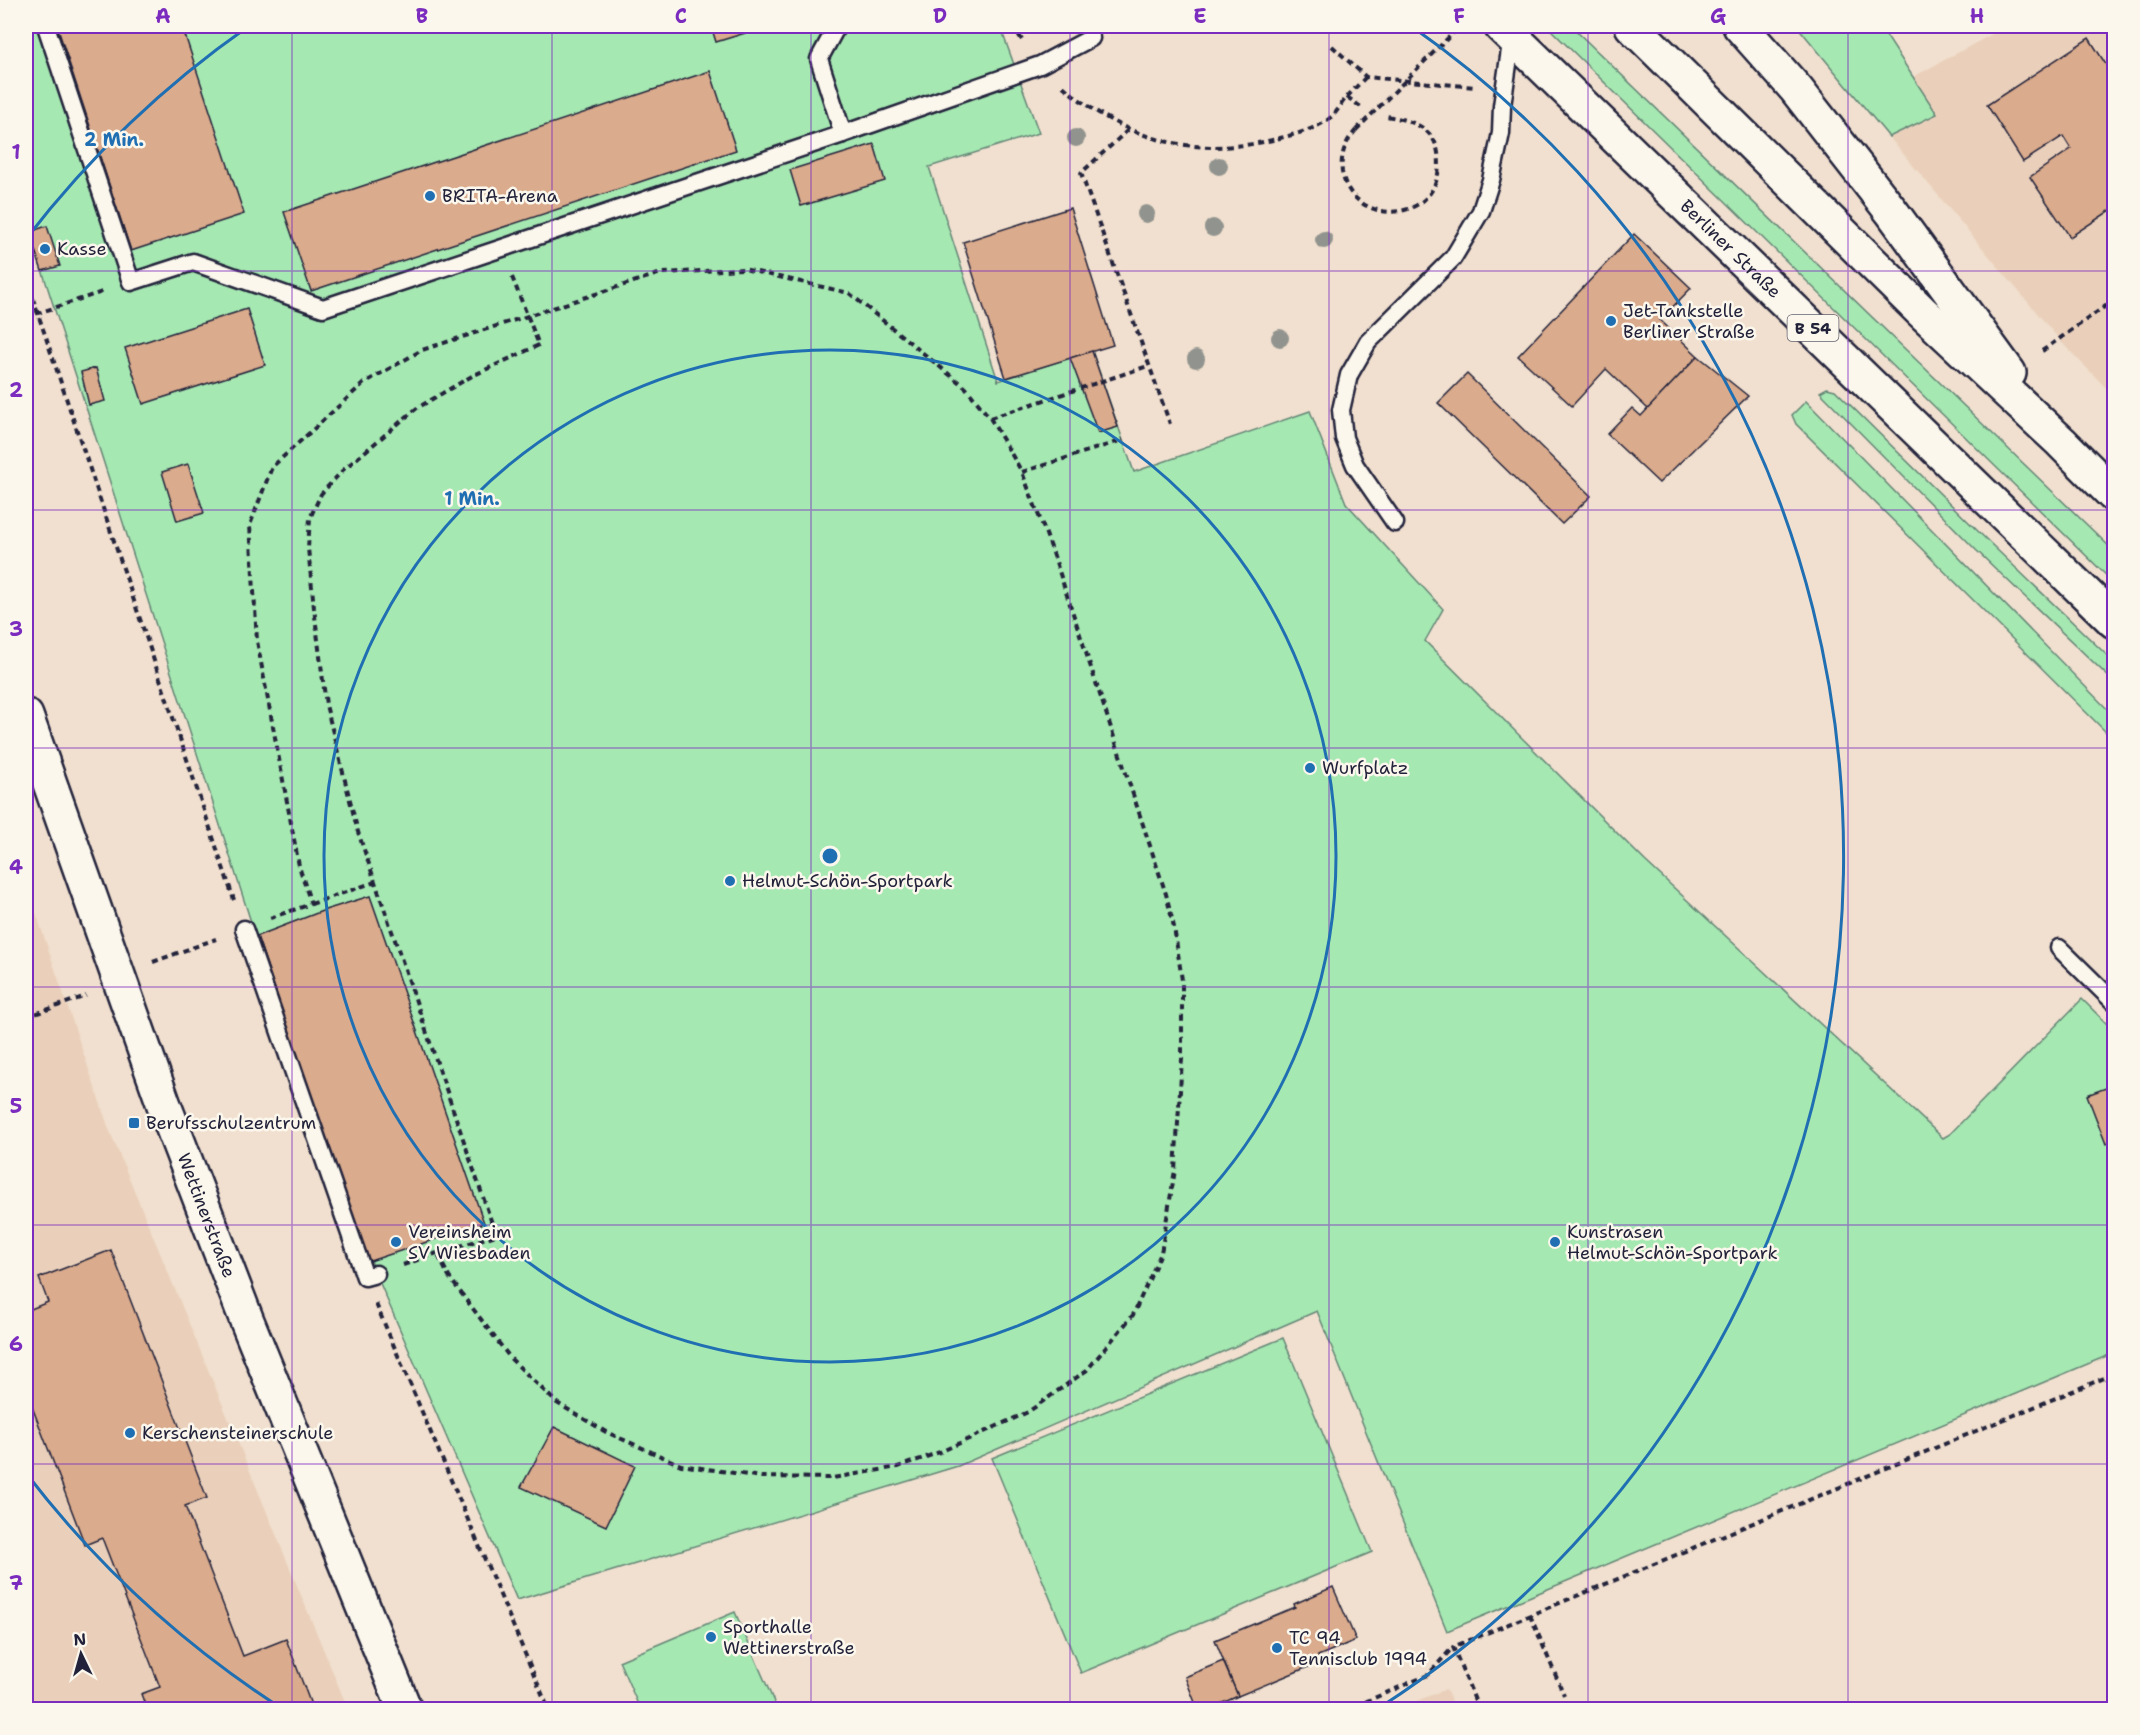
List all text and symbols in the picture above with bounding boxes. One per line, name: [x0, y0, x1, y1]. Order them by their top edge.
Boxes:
text: A: [155, 3, 171, 29]
text: B: [416, 3, 428, 29]
text: C: [675, 3, 687, 29]
text: D: [933, 3, 947, 29]
text: E: [1193, 3, 1207, 29]
text: F: [1453, 3, 1465, 29]
text: G: [1710, 3, 1726, 29]
text: H: [1970, 3, 1984, 29]
text: 2 Min.: [84, 128, 144, 152]
text: 1: [11, 139, 21, 165]
place label: BRITA-Arena: [442, 184, 558, 208]
marker: BRITA-Arena: [423, 189, 437, 203]
street label: Berliner Straße: [1675, 194, 1786, 303]
place label: Kasse: [57, 237, 107, 261]
marker: Kasse: [38, 242, 52, 256]
place label: Jet-Tankstelle Berliner Straße: [1623, 299, 1755, 344]
marker: Jet-Tankstelle Berliner Straße: [1604, 314, 1618, 328]
road number: B 54: [1788, 315, 1838, 341]
text: 2: [9, 377, 23, 403]
text: 1 Min.: [444, 487, 500, 511]
text: 3: [9, 616, 23, 642]
place label: Wurfplatz: [1322, 756, 1409, 780]
marker: Wurfplatz: [1303, 761, 1317, 775]
centre of rings: [820, 846, 840, 866]
text: 4: [9, 854, 23, 880]
place label: Helmut-Schön-Sportpark: [742, 869, 953, 893]
marker: Helmut-Schön-Sportpark: [723, 874, 737, 888]
text: 5: [10, 1093, 22, 1119]
place label: Berufsschulzentrum: [146, 1111, 316, 1135]
marker: Berufsschulzentrum: [127, 1116, 141, 1130]
street label: Wettinerstraße: [172, 1150, 241, 1281]
place label: Vereinsheim SV Wiesbaden: [408, 1220, 531, 1265]
place label: Kunstrasen Helmut-Schön-Sportpark: [1567, 1220, 1778, 1265]
marker: Vereinsheim SV Wiesbaden: [389, 1235, 403, 1249]
marker: Kunstrasen Helmut-Schön-Sportpark: [1548, 1235, 1562, 1249]
text: 6: [9, 1331, 23, 1357]
place label: Kerschensteinerschule: [142, 1421, 333, 1445]
marker: Kerschensteinerschule: [123, 1426, 137, 1440]
text: 7: [9, 1570, 23, 1596]
place label: Sporthalle Wettinerstraße: [723, 1615, 855, 1660]
north arrow: [51, 1624, 111, 1684]
place label: TC 94 Tennisclub 1994: [1289, 1626, 1427, 1671]
text: N: [73, 1629, 87, 1651]
marker: Sporthalle Wettinerstraße: [704, 1630, 718, 1644]
marker: TC 94 Tennisclub 1994: [1270, 1641, 1284, 1655]

